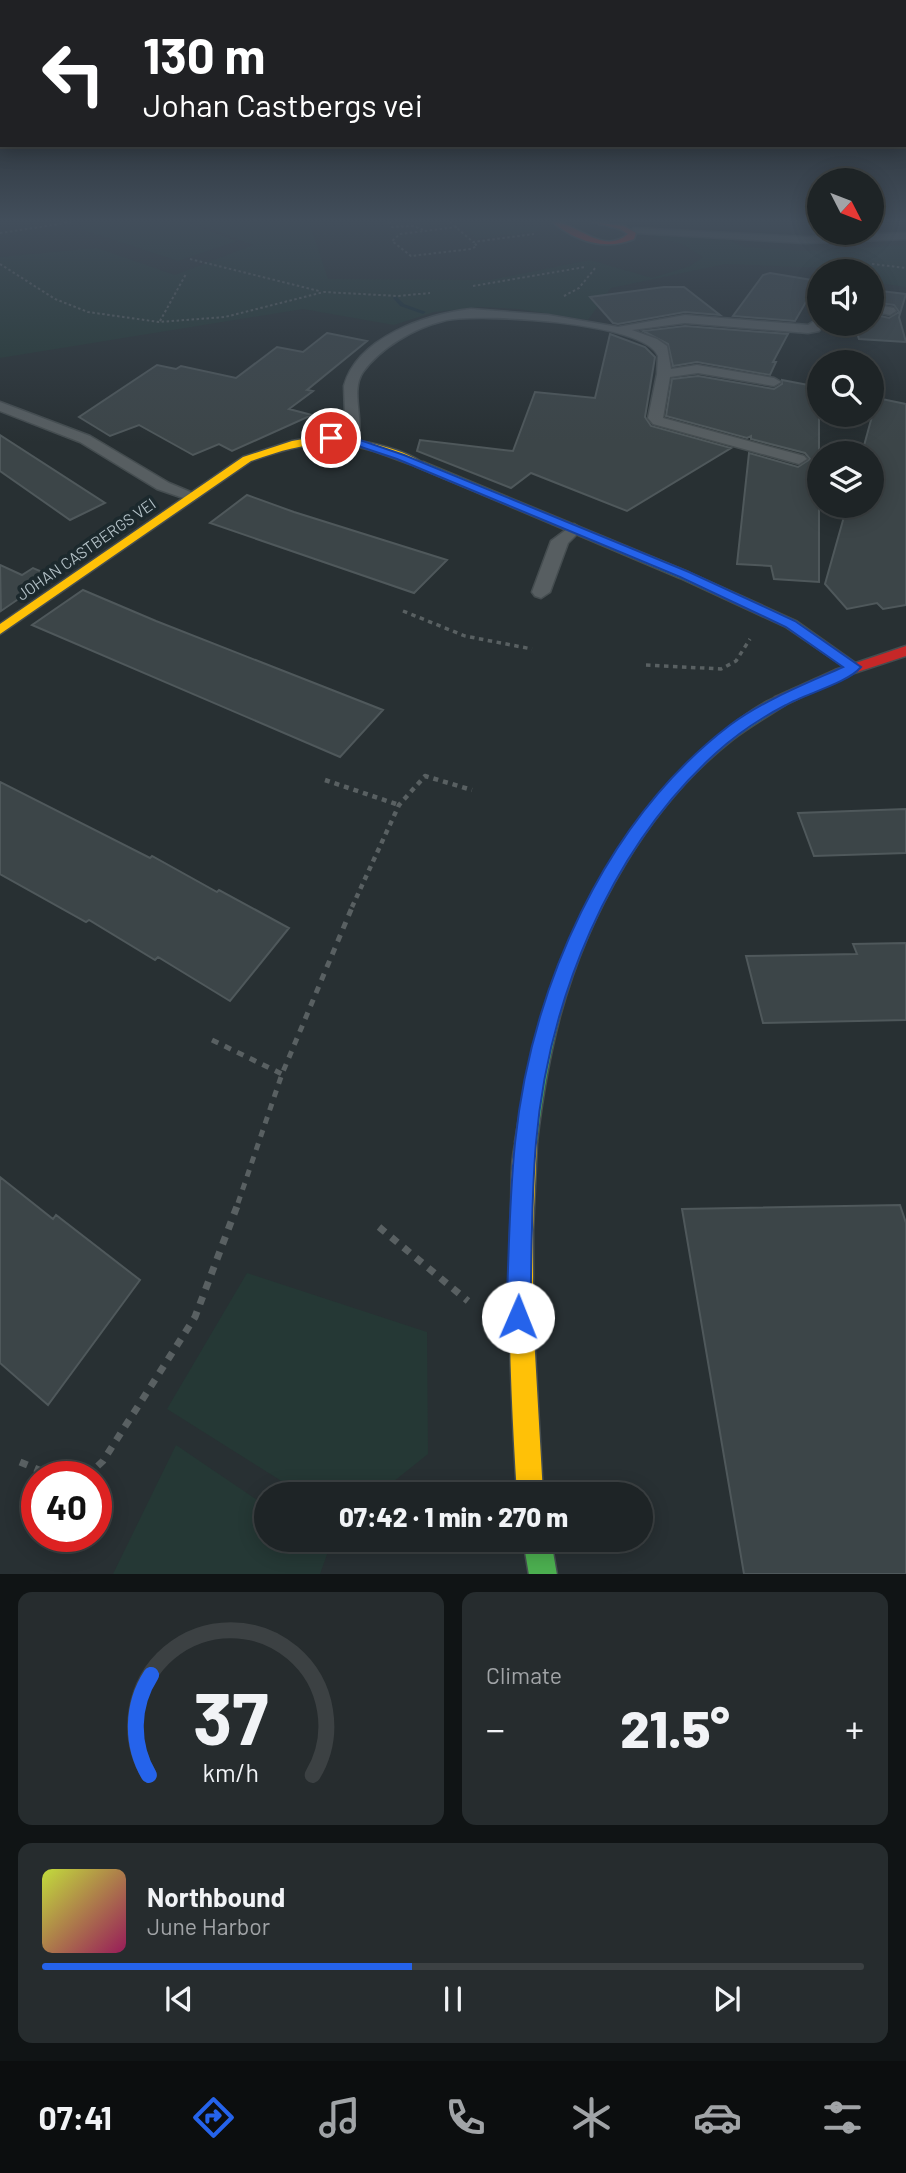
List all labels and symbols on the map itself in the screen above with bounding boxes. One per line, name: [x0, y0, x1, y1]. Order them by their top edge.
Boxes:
north arrow: [807, 168, 884, 245]
pin: [301, 408, 361, 468]
street label: JOHAN CASTBERGS VEI: [13, 493, 159, 604]
position arrow: [481, 1280, 555, 1354]
speed limit sign: 40: [21, 1461, 112, 1552]

